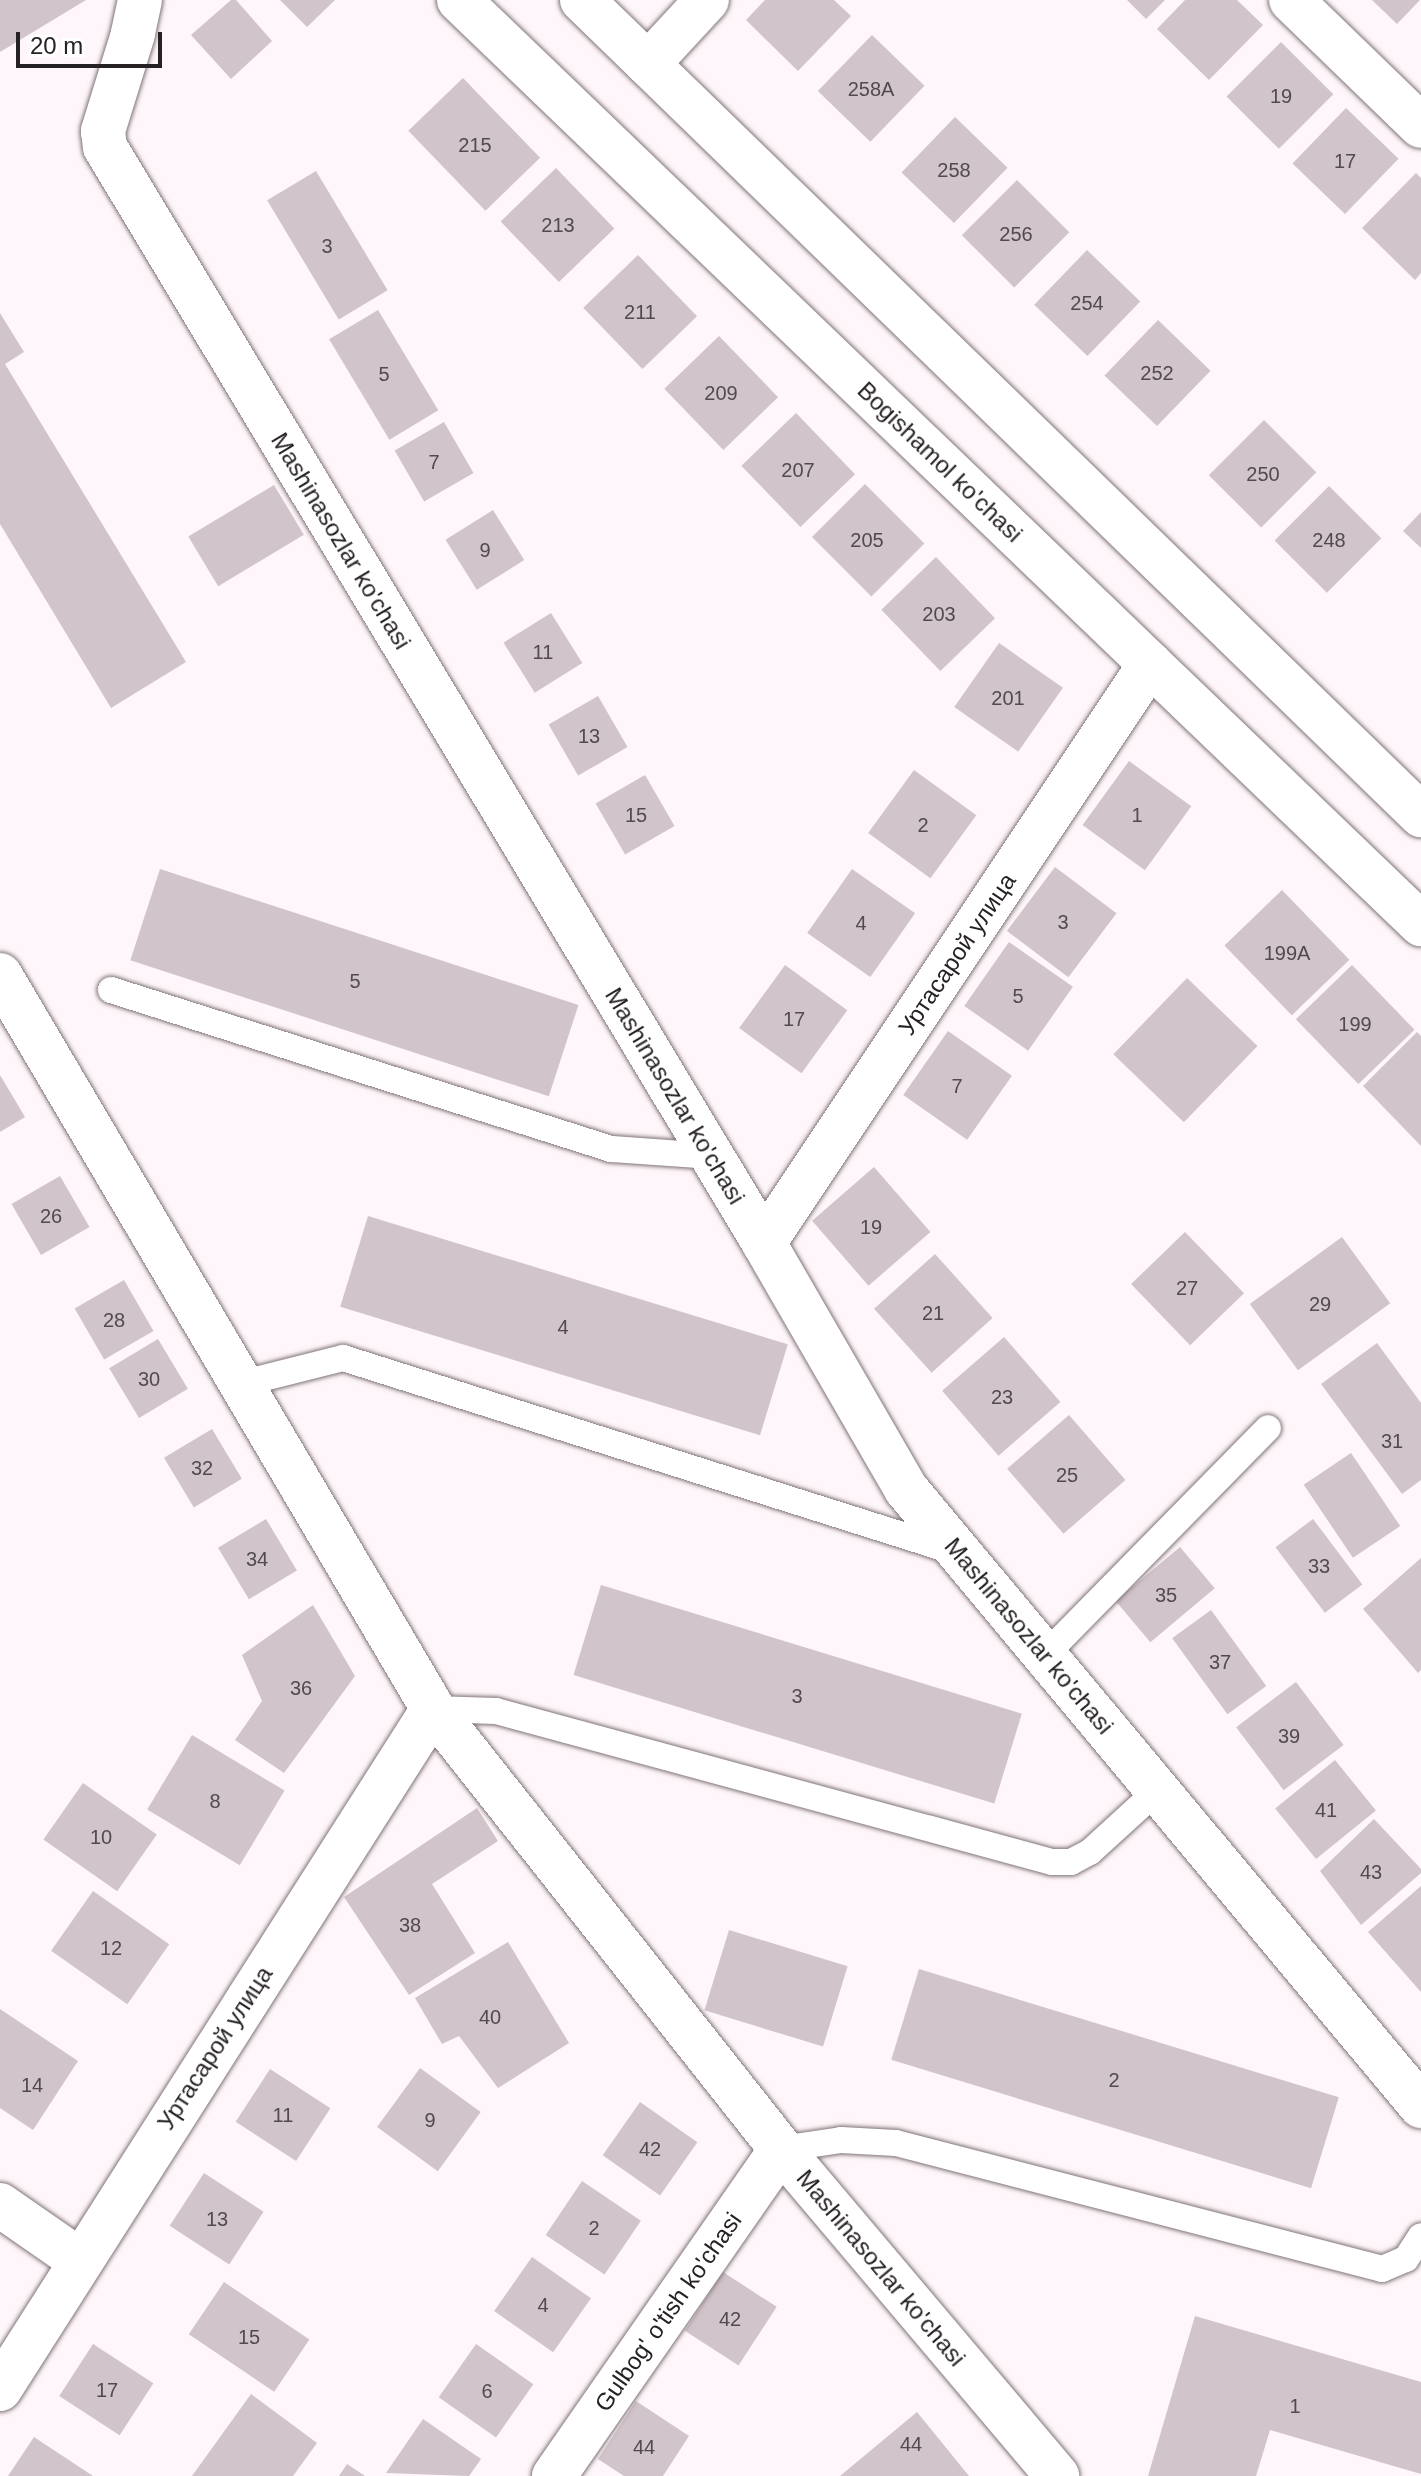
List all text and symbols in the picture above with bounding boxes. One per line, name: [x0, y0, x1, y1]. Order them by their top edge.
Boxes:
scale bar: [20, 16, 166, 66]
text: 20 m: [30, 32, 83, 59]
house number: 258A: [848, 77, 894, 101]
house number: 19: [1270, 84, 1292, 108]
house number: 215: [458, 133, 492, 157]
house number: 17: [1334, 149, 1356, 173]
house number: 258: [937, 158, 971, 182]
house number: 213: [541, 213, 575, 237]
house number: 256: [999, 222, 1033, 246]
house number: 3: [321, 234, 333, 258]
house number: 254: [1070, 291, 1104, 315]
house number: 211: [624, 300, 656, 324]
house number: 252: [1140, 361, 1174, 385]
house number: 5: [378, 362, 390, 386]
street label: Bogishamol ko'chasi: [852, 376, 1028, 548]
house number: 209: [704, 381, 738, 405]
street label: Mashinasozlar ko'chasi: [265, 428, 417, 654]
house number: 7: [428, 450, 440, 474]
house number: 207: [781, 458, 815, 482]
house number: 250: [1246, 462, 1280, 486]
house number: 205: [850, 528, 884, 552]
house number: 248: [1312, 528, 1346, 552]
house number: 9: [479, 538, 491, 562]
house number: 203: [922, 602, 956, 626]
house number: 11: [533, 640, 553, 664]
house number: 201: [991, 686, 1025, 710]
house number: 13: [578, 724, 600, 748]
house number: 15: [625, 803, 647, 827]
house number: 1: [1131, 803, 1143, 827]
house number: 2: [917, 813, 929, 837]
street label: Уртасарой улица: [892, 868, 1022, 1040]
house number: 3: [1057, 910, 1069, 934]
house number: 4: [855, 911, 867, 935]
house number: 199А: [1264, 941, 1310, 965]
house number: 5: [349, 969, 361, 993]
street label: Mashinasozlar ko'chasi: [599, 983, 751, 1209]
house number: 5: [1012, 984, 1024, 1008]
house number: 17: [783, 1007, 805, 1031]
house number: 199: [1338, 1012, 1372, 1036]
house number: 7: [951, 1074, 963, 1098]
house number: 26: [40, 1204, 62, 1228]
house number: 19: [860, 1215, 882, 1239]
house number: 27: [1176, 1276, 1198, 1300]
house number: 29: [1309, 1292, 1331, 1316]
house number: 21: [922, 1301, 944, 1325]
house number: 28: [103, 1308, 125, 1332]
house number: 4: [557, 1315, 569, 1339]
house number: 30: [138, 1367, 160, 1391]
house number: 23: [991, 1385, 1013, 1409]
house number: 31: [1381, 1429, 1403, 1453]
house number: 32: [191, 1456, 213, 1480]
house number: 25: [1056, 1463, 1078, 1487]
street label: Mashinasozlar ko'chasi: [938, 1532, 1120, 1740]
house number: 34: [246, 1547, 268, 1571]
house number: 33: [1308, 1554, 1330, 1578]
house number: 35: [1155, 1583, 1177, 1607]
house number: 37: [1209, 1650, 1231, 1674]
house number: 36: [290, 1676, 312, 1700]
house number: 3: [791, 1684, 803, 1708]
house number: 39: [1278, 1724, 1300, 1748]
house number: 8: [209, 1789, 221, 1813]
house number: 41: [1315, 1798, 1337, 1822]
house number: 10: [90, 1825, 112, 1849]
house number: 43: [1360, 1860, 1382, 1884]
house number: 38: [399, 1913, 421, 1937]
house number: 12: [100, 1936, 122, 1960]
street label: Уртасарой улица: [151, 1961, 279, 2135]
house number: 40: [479, 2005, 501, 2029]
house number: 2: [1108, 2068, 1120, 2092]
house number: 14: [21, 2073, 43, 2097]
house number: 11: [273, 2103, 293, 2127]
house number: 9: [424, 2108, 436, 2132]
house number: 42: [639, 2137, 661, 2161]
street label: Mashinasozlar ko'chasi: [790, 2164, 972, 2372]
house number: 13: [206, 2207, 228, 2231]
street label: Gulbog' o'tish ko'chasi: [588, 2207, 748, 2417]
house number: 2: [588, 2216, 600, 2240]
house number: 4: [537, 2293, 549, 2317]
house number: 42: [719, 2307, 741, 2331]
house number: 15: [238, 2325, 260, 2349]
house number: 17: [96, 2378, 118, 2402]
house number: 6: [481, 2379, 493, 2403]
house number: 1: [1289, 2394, 1301, 2418]
house number: 44: [900, 2432, 922, 2456]
house number: 44: [633, 2435, 655, 2459]

